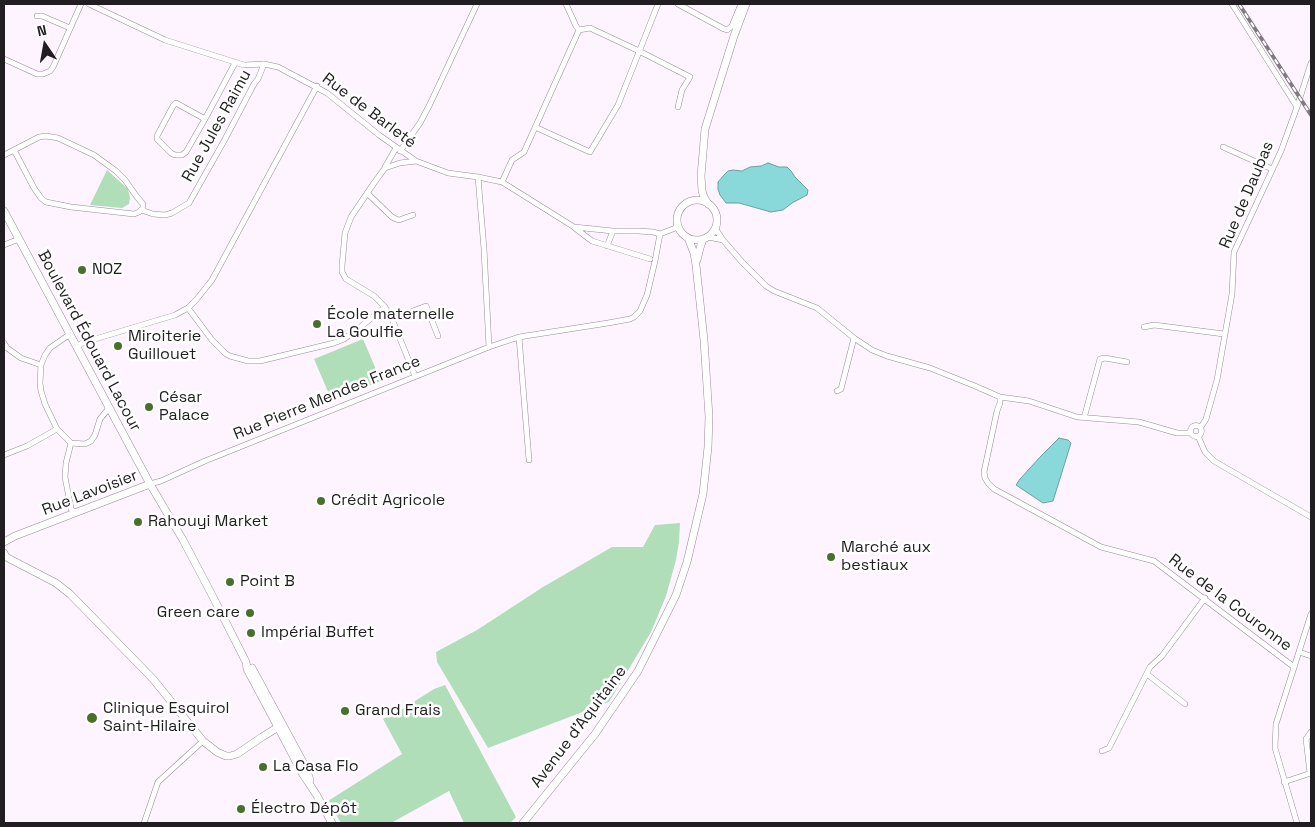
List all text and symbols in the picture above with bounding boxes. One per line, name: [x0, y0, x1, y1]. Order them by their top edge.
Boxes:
north arrow: [20, 20, 70, 70]
text: N: [35, 21, 48, 40]
street label: Rue Jules Raimu: [178, 67, 256, 185]
street label: Rue de Barleté: [318, 69, 420, 153]
street label: Rue de Daubas: [1216, 138, 1278, 252]
street label: Boulevard Édouard Lacour: [33, 247, 145, 435]
place label: NOZ: [92, 260, 122, 280]
marker: NOZ: [76, 264, 88, 276]
place label: École maternelle La Goulfie: [327, 305, 455, 343]
marker: École maternelle La Goulfie: [311, 318, 323, 330]
place label: Miroiterie Guillouet: [128, 327, 201, 365]
marker: Miroiterie Guillouet: [112, 340, 124, 352]
street label: Rue Pierre Mendes France: [231, 352, 423, 444]
place label: César Palace: [159, 388, 210, 426]
marker: César Palace: [143, 401, 155, 413]
street label: Rue Lavoisier: [39, 466, 141, 520]
place label: Crédit Agricole: [331, 491, 445, 511]
marker: Crédit Agricole: [315, 495, 327, 507]
place label: Rahouyi Market: [148, 512, 268, 532]
marker: Rahouyi Market: [132, 516, 144, 528]
place label: Marché aux bestiaux: [841, 538, 931, 576]
street label: Rue de la Couronne: [1165, 550, 1295, 656]
marker: Marché aux bestiaux: [825, 551, 837, 563]
place label: Point B: [240, 572, 295, 592]
marker: Point B: [224, 576, 236, 588]
place label: Green care: [157, 603, 240, 623]
marker: Green care: [244, 607, 256, 619]
place label: Impérial Buffet: [261, 623, 374, 643]
marker: Impérial Buffet: [245, 627, 257, 639]
street label: Avenue d'Aquitaine: [527, 662, 631, 792]
place label: Clinique Esquirol Saint-Hilaire: [103, 699, 230, 737]
place label: Grand Frais: [355, 701, 441, 721]
marker: Grand Frais: [339, 705, 351, 717]
marker: Clinique Esquirol Saint-Hilaire: [85, 711, 99, 725]
place label: La Casa Flo: [273, 757, 359, 777]
marker: La Casa Flo: [257, 761, 269, 773]
place label: Électro Dépôt: [251, 799, 357, 819]
marker: Électro Dépôt: [235, 803, 247, 815]

